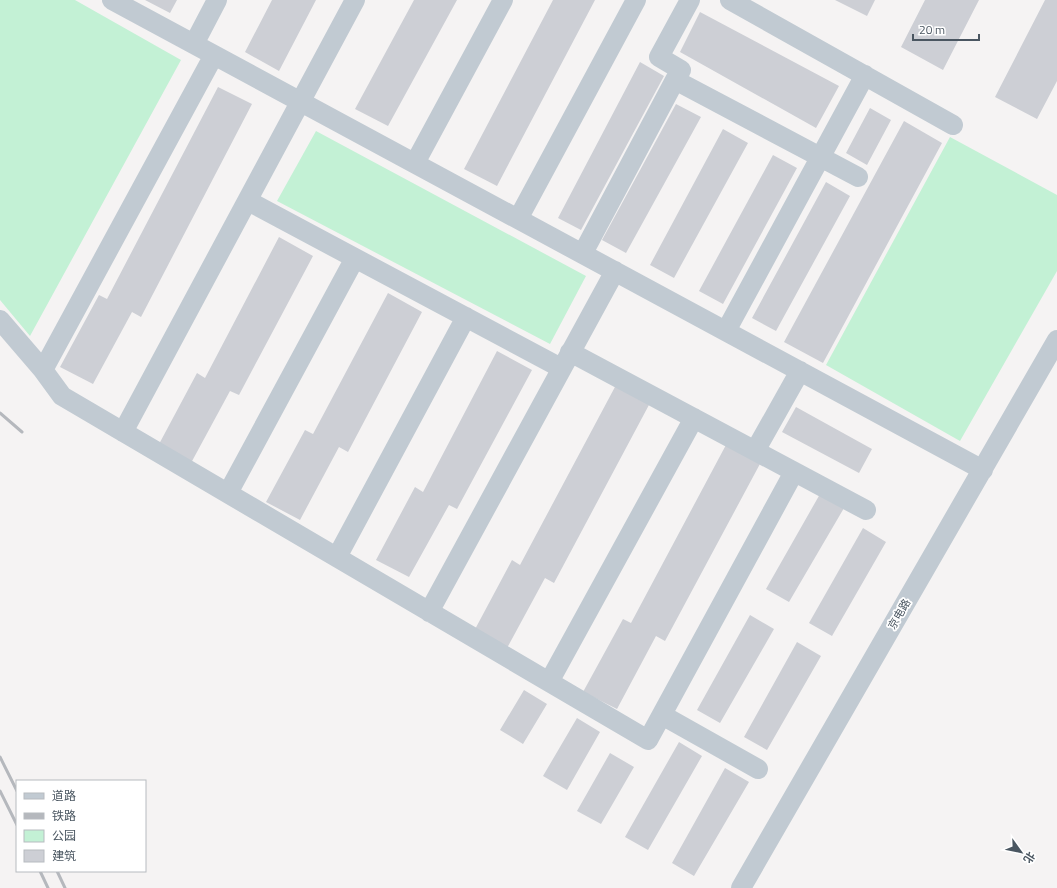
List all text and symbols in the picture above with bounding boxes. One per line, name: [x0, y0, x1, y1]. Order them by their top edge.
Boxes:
scale bar: [913, 16, 979, 42]
text: 20 m: [919, 20, 945, 39]
street label: 京电路: [884, 596, 914, 632]
legend: [16, 780, 146, 872]
text: 道路: [52, 786, 76, 805]
text: 铁路: [52, 806, 76, 825]
text: 公园: [52, 826, 76, 845]
north arrow: [1001, 832, 1041, 872]
text: 建筑: [52, 846, 76, 865]
text: 北: [1020, 848, 1039, 866]

